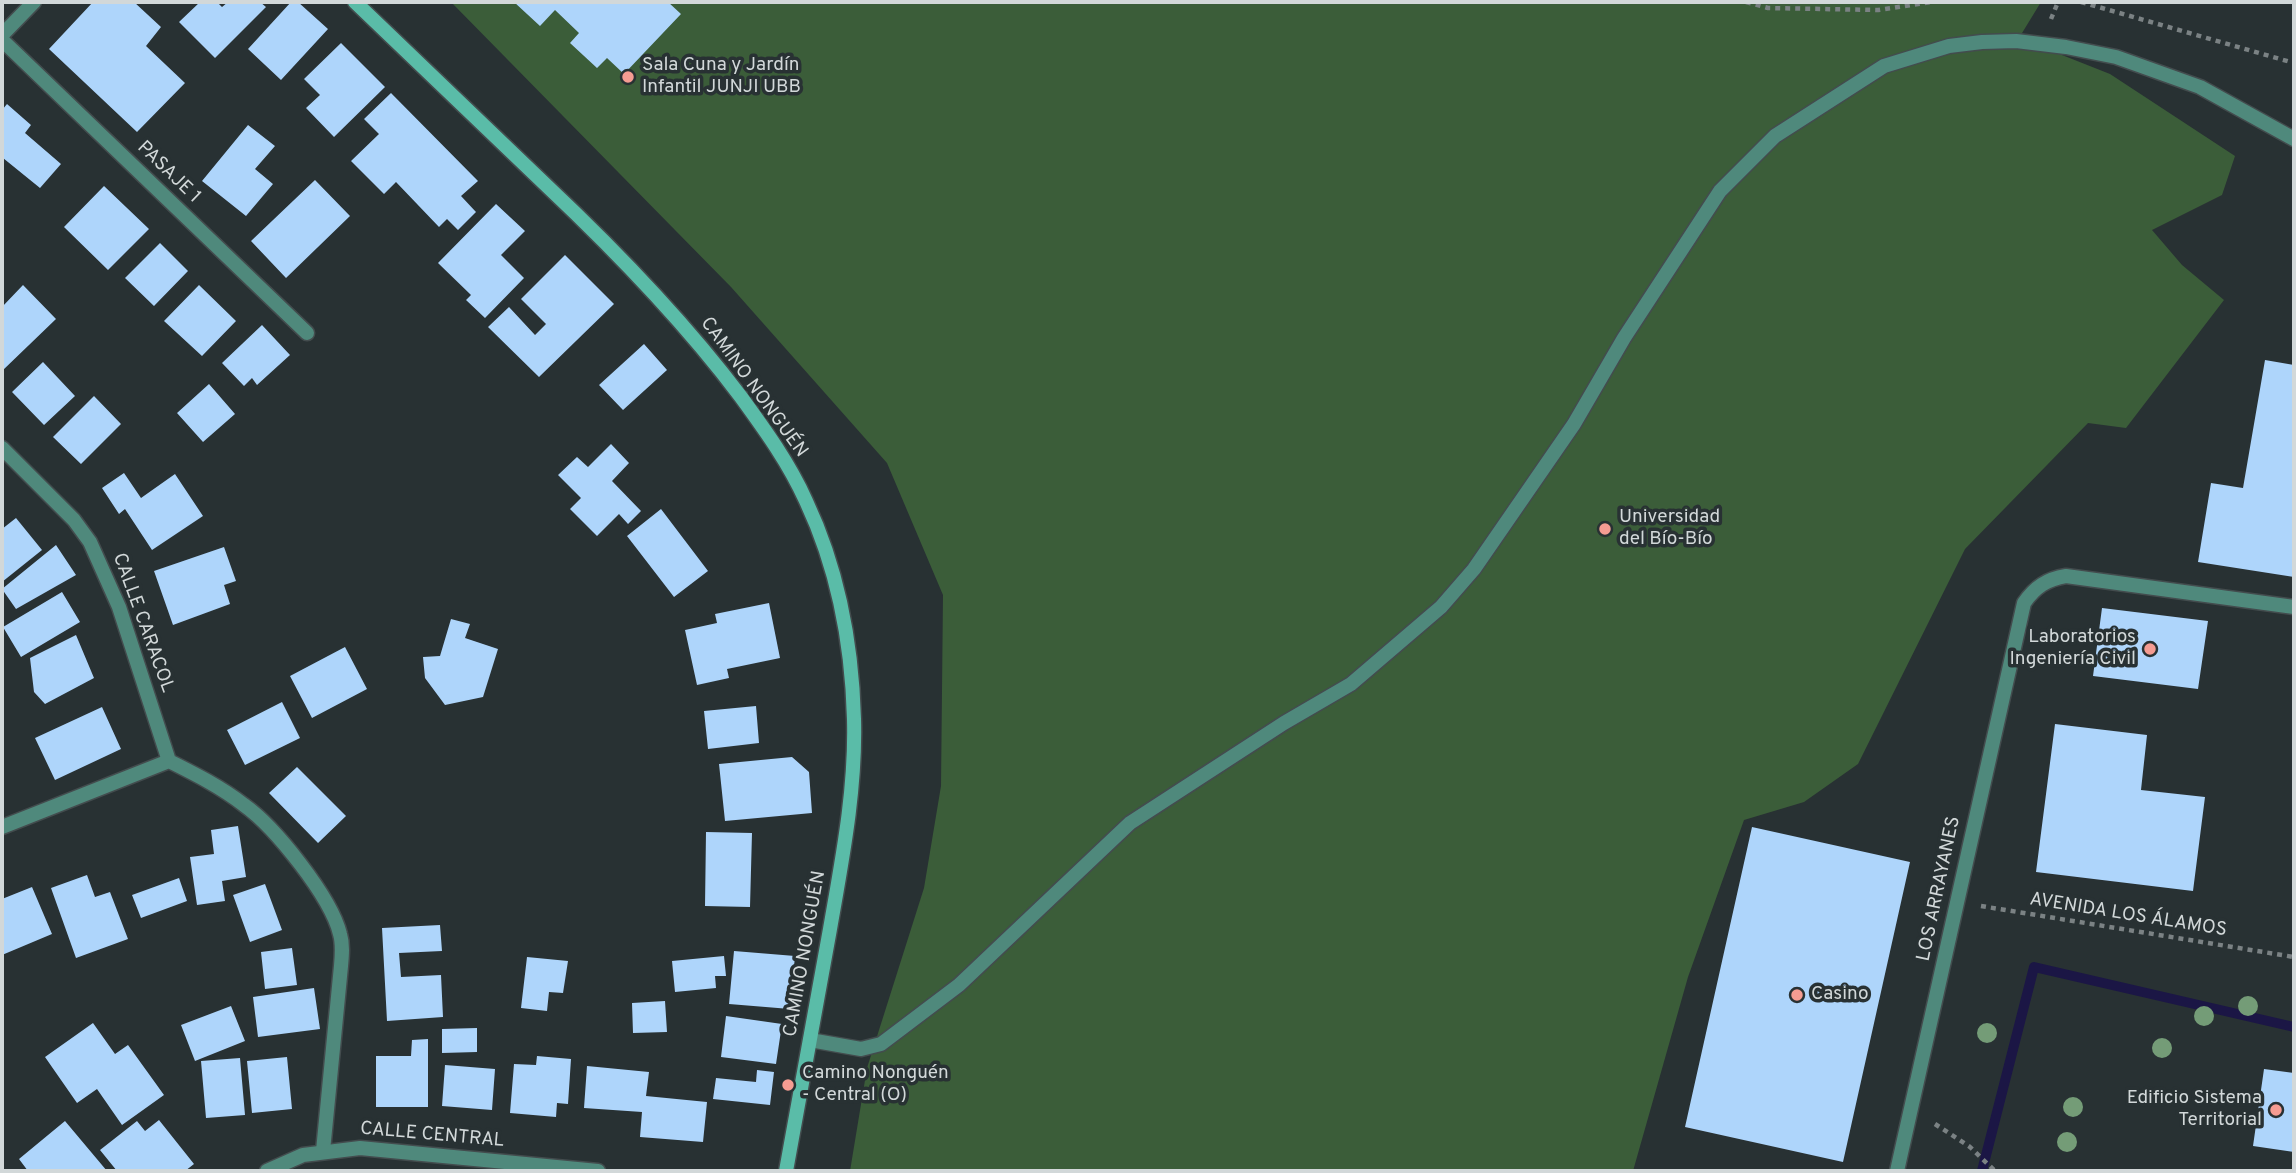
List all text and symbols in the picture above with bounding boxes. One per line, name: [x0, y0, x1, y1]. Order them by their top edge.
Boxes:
place label: Sala Cuna y Jardín Infantil JUNJI UBB: [642, 55, 801, 99]
marker: Sala Cuna y Jardín Infantil JUNJI UBB: [620, 69, 636, 85]
street label: PASAJE 1: [131, 137, 205, 209]
street label: CAMINO NONGUÉN: [694, 313, 812, 463]
place label: Universidad del Bío-Bío: [1619, 507, 1720, 551]
marker: Universidad del Bío-Bío: [1597, 521, 1613, 537]
street label: CALLE CARACOL: [106, 550, 178, 696]
place label: Laboratorios Ingeniería Civil: [2009, 627, 2136, 671]
marker: Laboratorios Ingeniería Civil: [2142, 641, 2158, 657]
street label: LOS ARRAYANES: [1913, 814, 1967, 964]
street label: CAMINO NONGUÉN: [780, 869, 832, 1039]
street label: AVENIDA LOS ÁLAMOS: [2028, 889, 2228, 943]
place label: Casino: [1811, 984, 1869, 1006]
marker: Casino: [1789, 987, 1805, 1003]
place label: Camino Nonguén - Central (O): [802, 1063, 949, 1107]
marker: Camino Nonguén - Central (O): [780, 1077, 796, 1093]
place label: Edificio Sistema Territorial: [2127, 1088, 2262, 1132]
marker: Edificio Sistema Territorial: [2268, 1102, 2284, 1118]
street label: CALLE CENTRAL: [359, 1118, 505, 1154]

